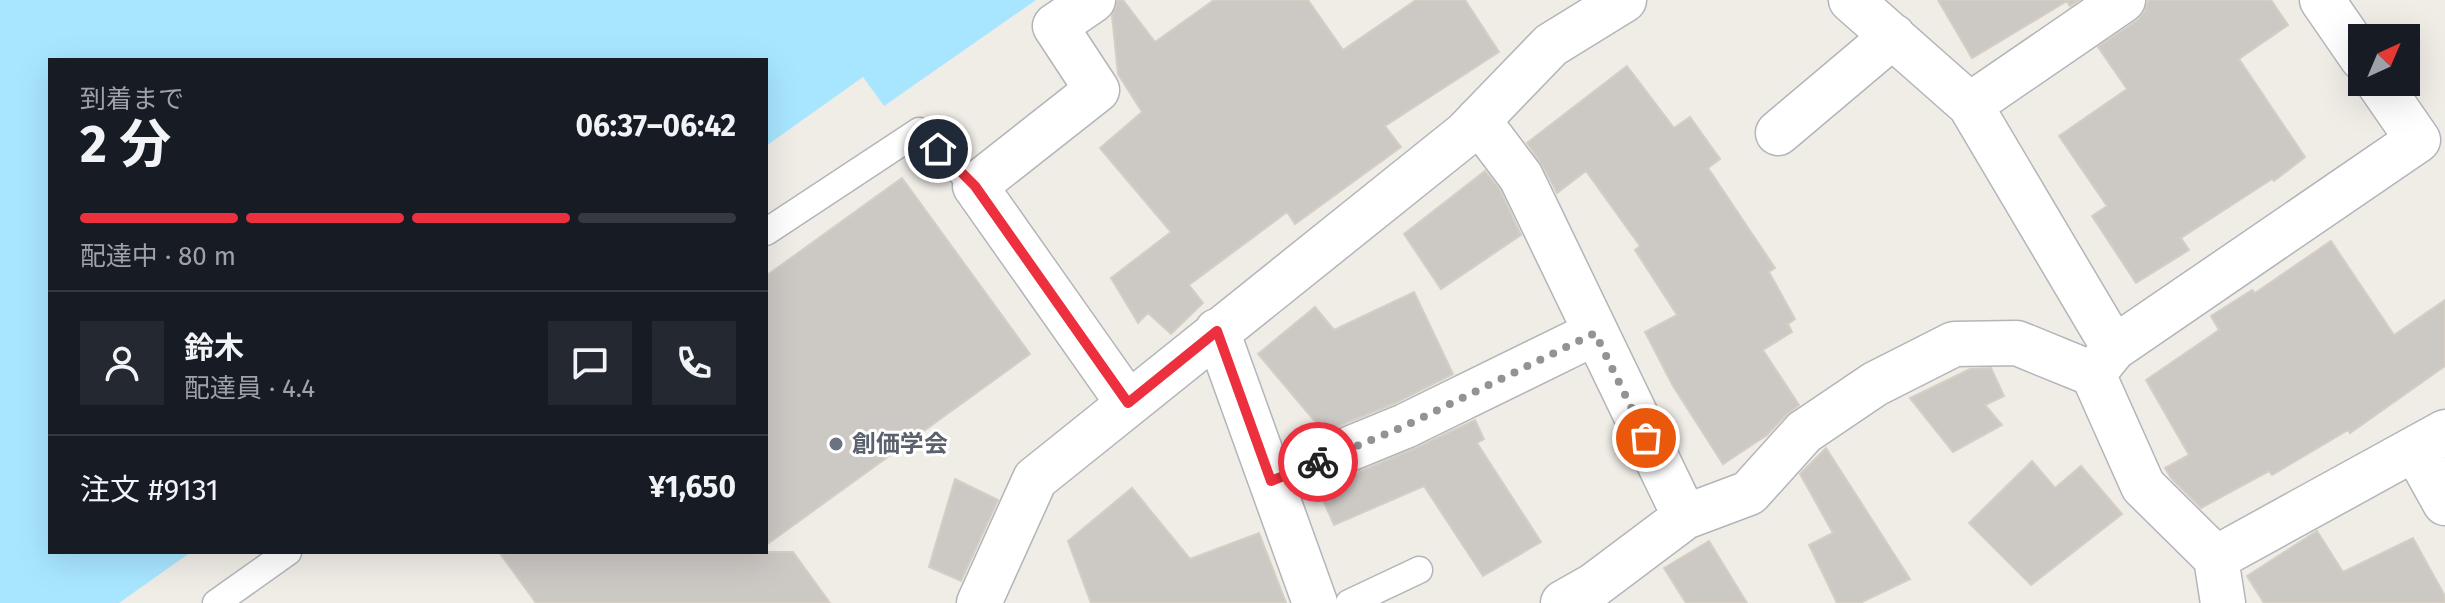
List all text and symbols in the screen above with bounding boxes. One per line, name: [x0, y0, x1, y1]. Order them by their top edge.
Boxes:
north arrow: [2348, 24, 2420, 96]
map controls: [2348, 24, 2420, 96]
text: 到着まで: [80, 84, 184, 115]
text: 06:37–06:42: [575, 108, 736, 144]
text: 2 分: [80, 113, 171, 176]
pin: [904, 115, 972, 183]
icon: home: [916, 127, 960, 171]
text: 配達中 · 80 m: [80, 241, 236, 272]
button: person: [80, 321, 164, 405]
button: chat: [548, 321, 632, 405]
button: phone: [652, 321, 736, 405]
text: 鈴木: [184, 330, 244, 366]
text: 配達員 · 4.4: [184, 373, 315, 404]
pin: [1612, 404, 1680, 472]
icon: bag: [1624, 416, 1668, 460]
courier: [1278, 422, 1358, 502]
place label: 創価学会: [852, 430, 948, 458]
marker: 創価学会: [827, 435, 845, 453]
icon: bike: [1296, 440, 1340, 484]
text: ¥1,650: [649, 469, 736, 505]
text: 注文 #9131: [80, 472, 219, 508]

